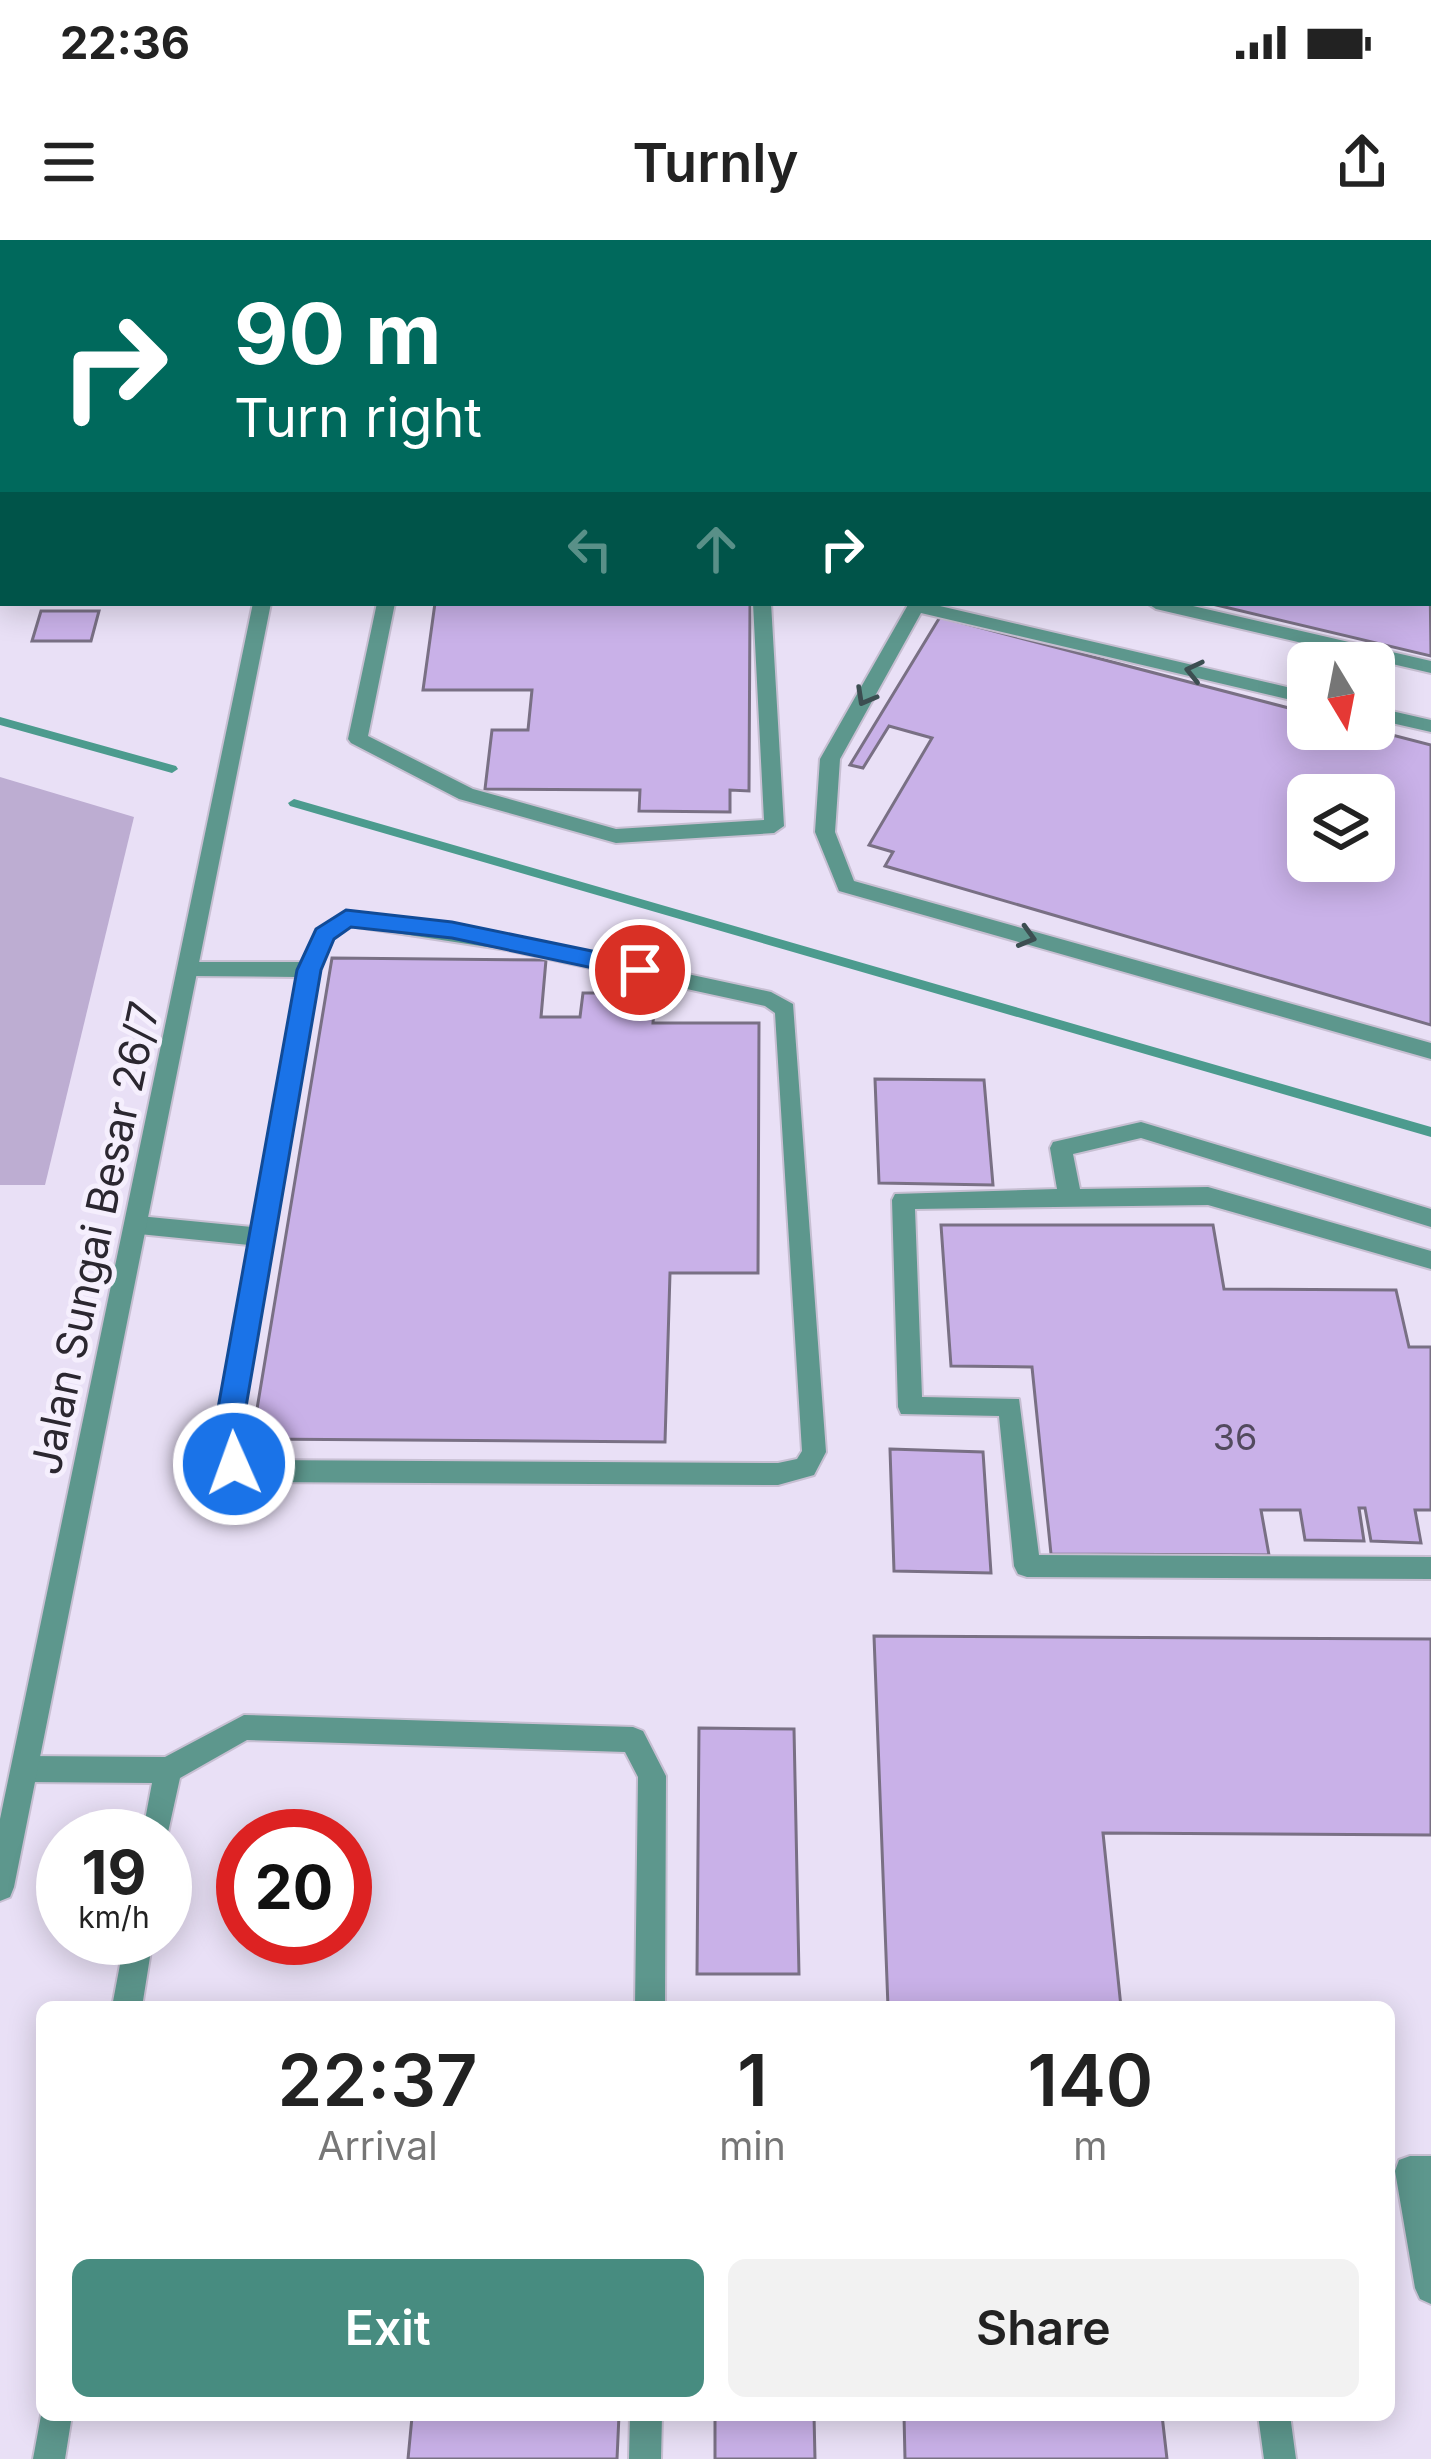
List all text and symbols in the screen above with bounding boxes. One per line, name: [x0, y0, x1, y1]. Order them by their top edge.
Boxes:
text: 22:36: [60, 15, 190, 70]
icon: menu: [36, 129, 102, 195]
icon: share: [1329, 129, 1395, 195]
text: Turnly: [632, 130, 799, 195]
text: 90 m: [234, 283, 442, 384]
icon: right: [36, 288, 192, 444]
text: Turn right: [234, 385, 482, 450]
icon: left: [557, 516, 623, 582]
icon: ahead: [683, 516, 749, 582]
icon: right: [809, 516, 875, 582]
north arrow: [1287, 642, 1395, 750]
map controls: [1287, 642, 1395, 882]
one-way arrow: [1185, 660, 1205, 685]
one-way arrow: [856, 684, 879, 705]
button: layers: [1287, 774, 1395, 882]
pin: [589, 919, 691, 1021]
one-way arrow: [1015, 923, 1036, 948]
icon: arrive: [607, 937, 673, 1003]
street label: Jalan Sungai Besar 26/7: [19, 997, 170, 1479]
position arrow: [171, 1401, 297, 1527]
house number: 36: [1213, 1415, 1257, 1459]
speed limit sign: 20: [216, 1809, 372, 1965]
text: 19: [82, 1836, 146, 1908]
text: km/h: [78, 1899, 150, 1935]
text: 22:37: [278, 2036, 478, 2123]
text: 1: [737, 2036, 768, 2123]
text: 140: [1027, 2036, 1153, 2123]
text: Arrival: [318, 2122, 438, 2169]
text: min: [719, 2122, 786, 2169]
text: m: [1073, 2122, 1107, 2169]
button: Exit: [72, 2259, 704, 2397]
button: Share: [728, 2259, 1359, 2397]

